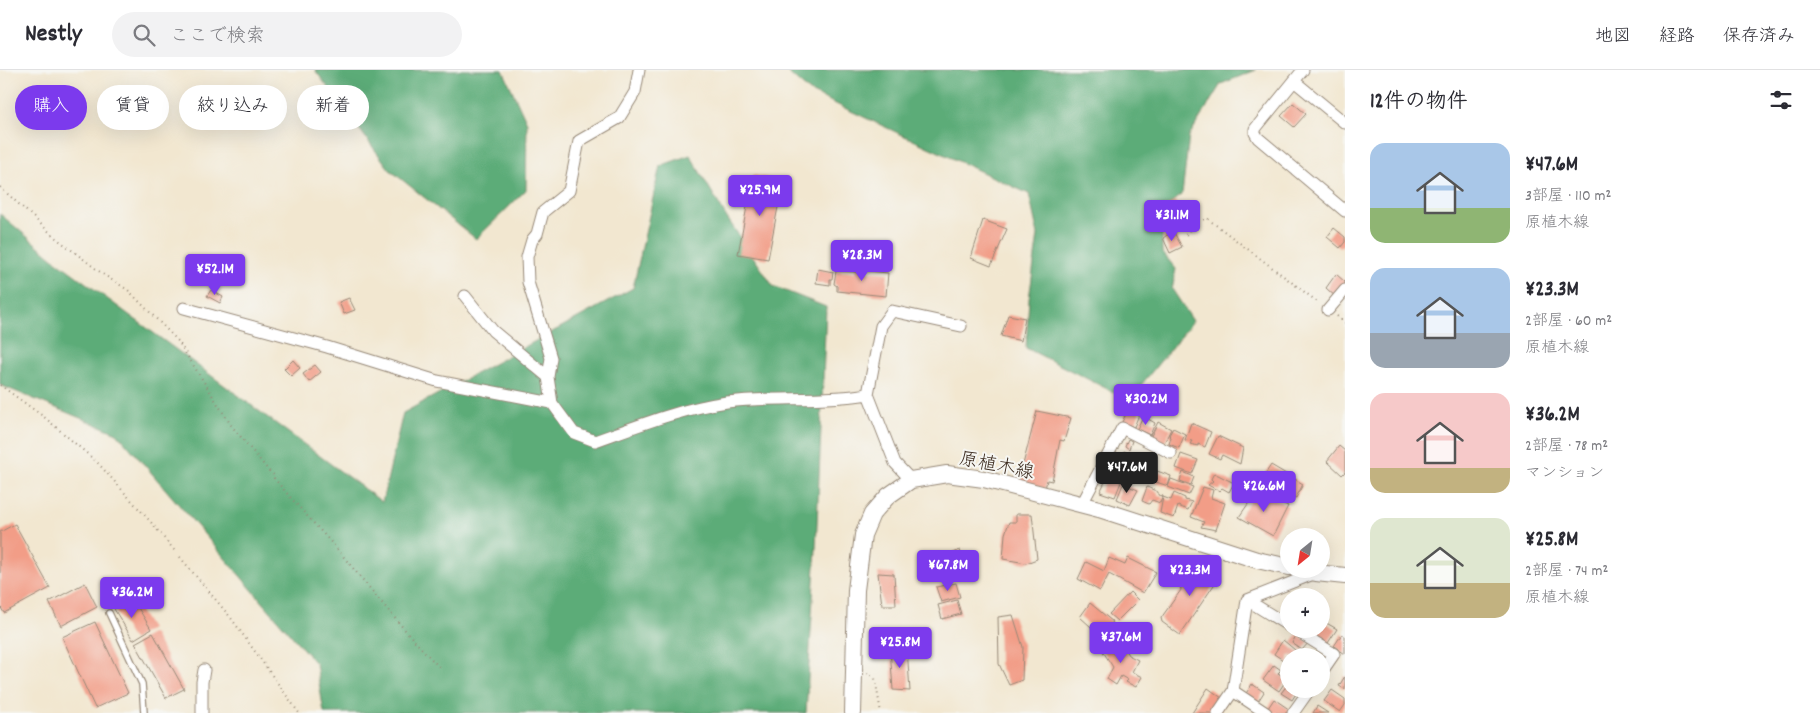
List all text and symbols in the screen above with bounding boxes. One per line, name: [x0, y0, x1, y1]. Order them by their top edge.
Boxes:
search box: [112, 12, 462, 57]
text: Nestly: [25, 18, 82, 52]
icon: search: [130, 21, 158, 49]
text: ここで検索: [170, 24, 265, 51]
text: 地図: [1595, 25, 1631, 50]
text: 経路: [1659, 25, 1695, 50]
text: 保存済み: [1723, 25, 1795, 50]
chip: 購入: [15, 85, 87, 130]
chip: 賃貸: [97, 85, 169, 130]
chip: 絞り込み: [179, 85, 287, 130]
chip: 新着: [297, 85, 369, 130]
icon: filters: [1767, 86, 1795, 114]
text: 12件の物件: [1370, 88, 1468, 118]
text: ¥47.6M: [1525, 151, 1578, 181]
icon: home: [1410, 163, 1470, 223]
pin: ¥25.9M: [719, 174, 801, 217]
text: ¥25.9M: [739, 179, 781, 202]
text: 3部屋 · 110 m²: [1525, 185, 1611, 208]
pin: ¥31.1M: [1131, 200, 1213, 242]
text: ¥31.1M: [1155, 204, 1189, 227]
text: 原植木線: [1525, 212, 1589, 235]
pin: ¥28.3M: [821, 240, 903, 282]
text: ¥28.3M: [842, 244, 882, 267]
pin: ¥52.1M: [174, 254, 256, 296]
text: ¥52.1M: [196, 258, 234, 281]
text: ¥23.3M: [1525, 276, 1579, 306]
icon: home: [1410, 288, 1470, 348]
text: 2部屋 · 60 m²: [1525, 310, 1612, 333]
text: 原植木線: [1525, 337, 1589, 360]
pin: ¥30.2M: [1105, 384, 1187, 426]
text: ¥30.2M: [1125, 388, 1167, 411]
text: ¥36.2M: [1525, 401, 1580, 431]
icon: home: [1410, 413, 1470, 473]
text: 2部屋 · 78 m²: [1525, 435, 1608, 458]
street label: 原植木線: [956, 447, 1036, 488]
pin: ¥47.6M: [1086, 452, 1168, 494]
text: ¥47.6M: [1107, 456, 1147, 479]
text: マンション: [1525, 462, 1604, 485]
pin: ¥26.6M: [1223, 470, 1305, 513]
text: ¥26.6M: [1243, 475, 1285, 498]
text: ¥25.8M: [1525, 526, 1578, 556]
north arrow: [1280, 528, 1330, 578]
map controls: [1280, 528, 1330, 698]
icon: home: [1410, 538, 1470, 598]
pin: ¥67.8M: [907, 550, 989, 592]
text: ¥67.8M: [928, 554, 968, 577]
pin: ¥23.3M: [1149, 554, 1231, 597]
text: ¥23.3M: [1170, 559, 1210, 582]
text: 2部屋 · 74 m²: [1525, 560, 1608, 583]
pin: ¥36.2M: [91, 576, 173, 619]
text: ¥36.2M: [111, 581, 153, 604]
text: 原植木線: [1525, 587, 1589, 610]
button: +: [1280, 588, 1330, 638]
pin: ¥37.6M: [1080, 622, 1162, 664]
pin: ¥25.8M: [859, 626, 941, 669]
text: ¥37.6M: [1101, 626, 1141, 649]
text: ¥25.8M: [880, 631, 920, 654]
button: −: [1280, 648, 1330, 698]

